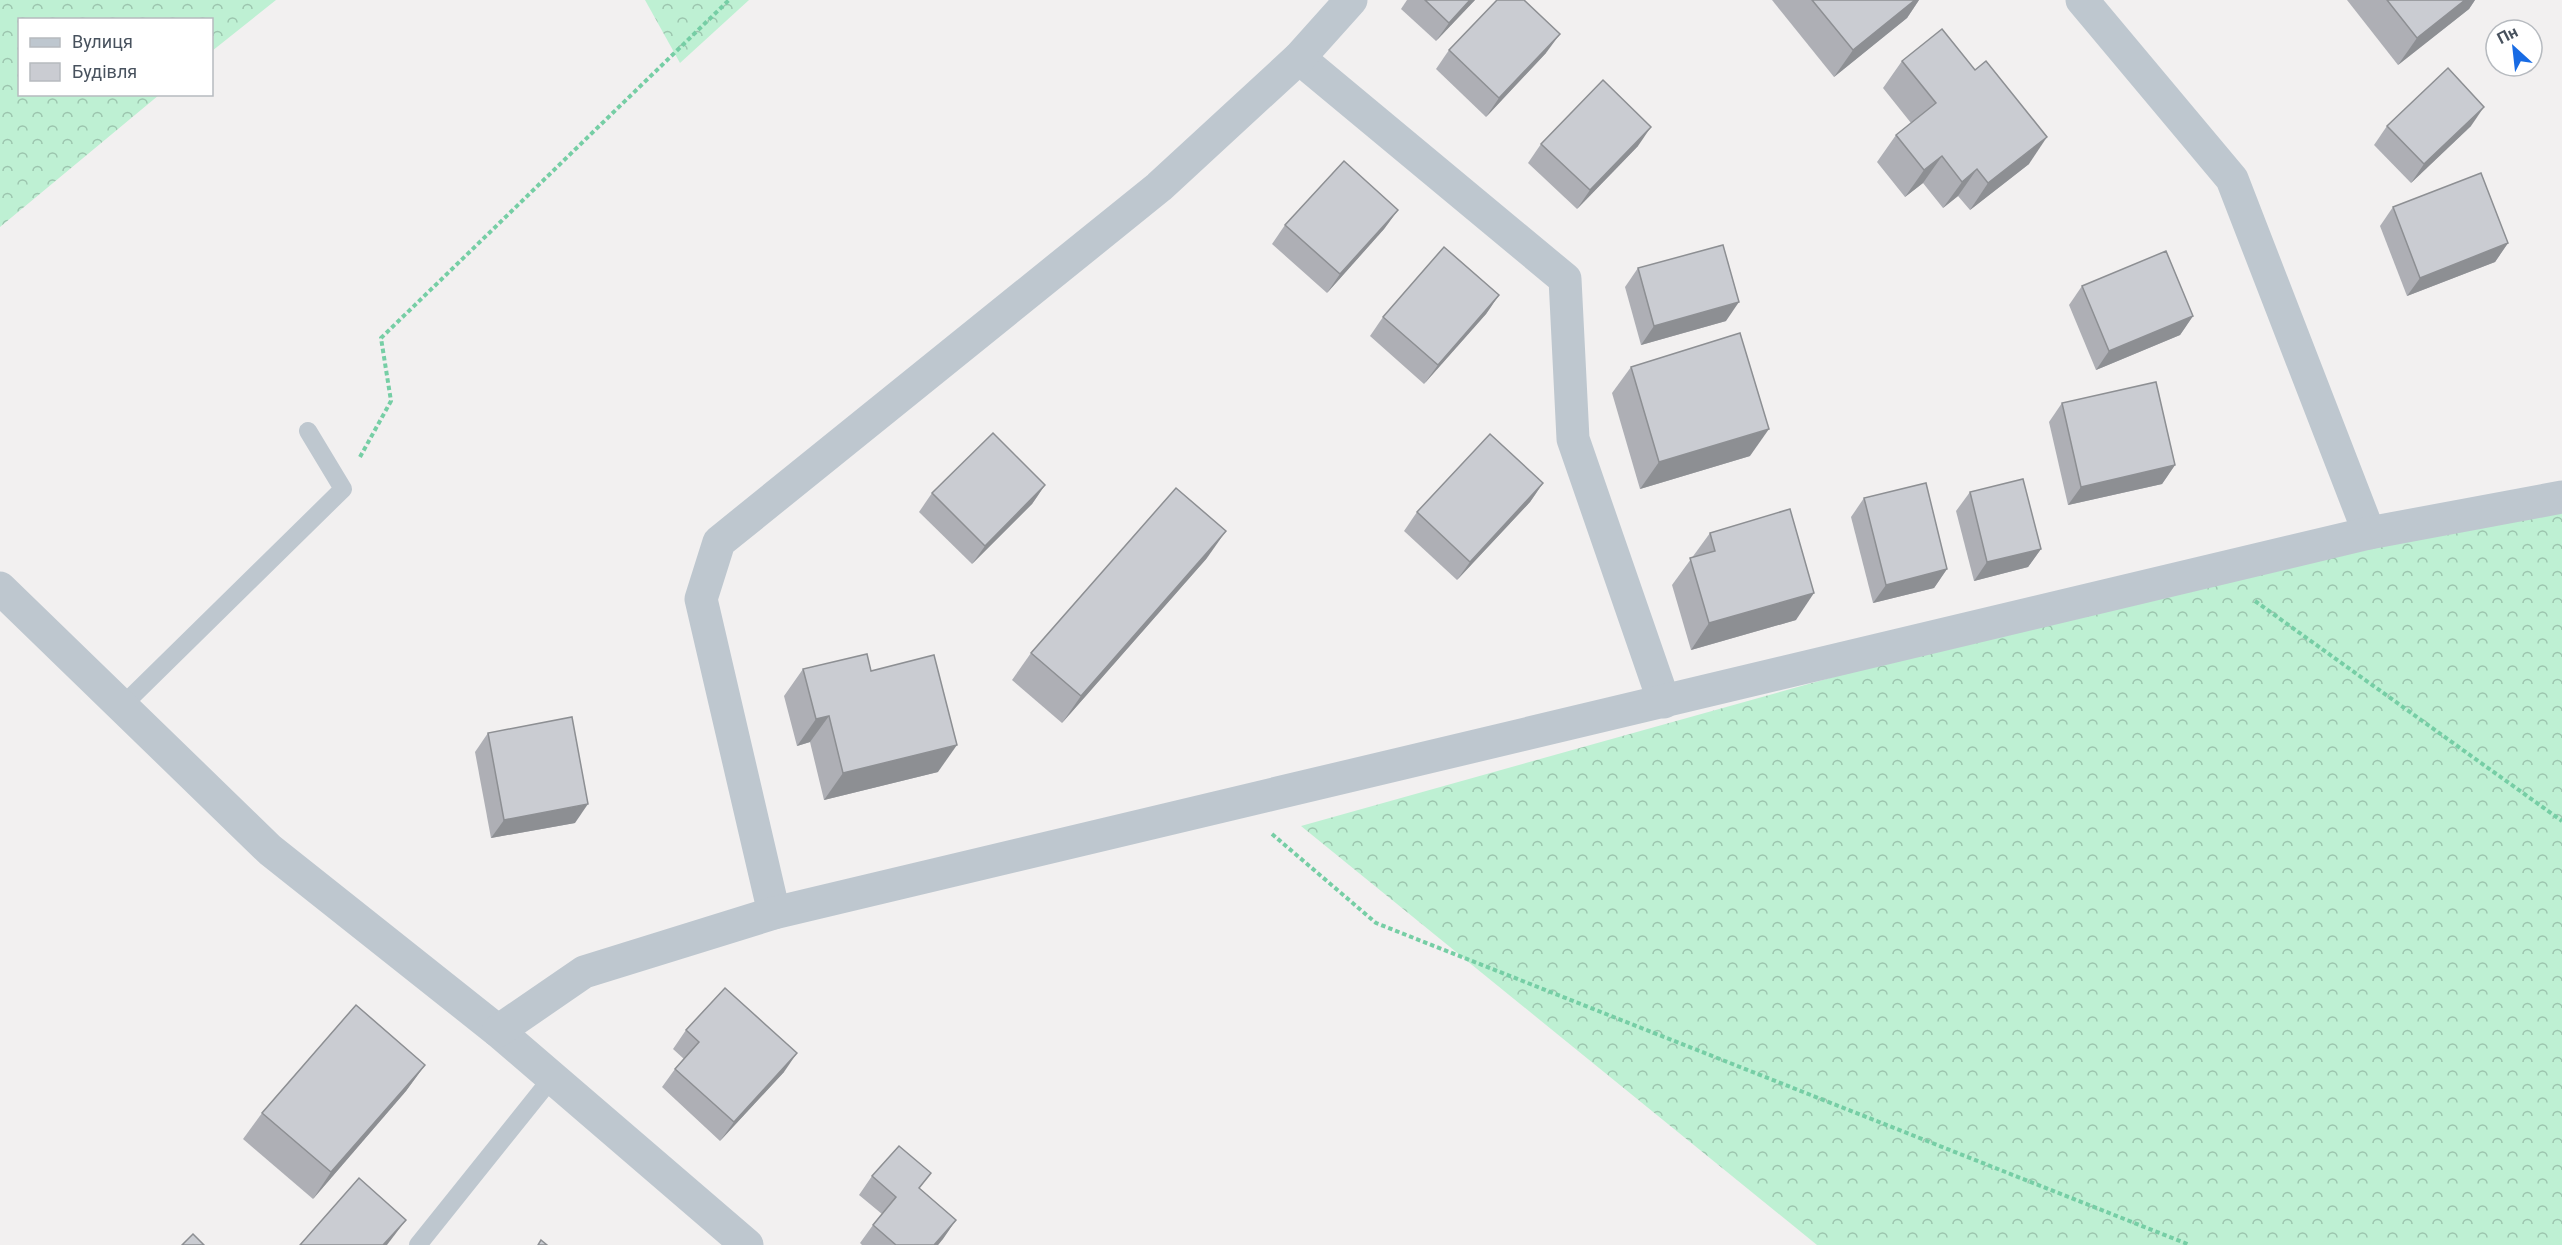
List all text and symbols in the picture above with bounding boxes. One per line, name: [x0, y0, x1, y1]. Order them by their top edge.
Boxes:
legend: [18, 18, 213, 96]
north arrow: [2484, 18, 2544, 78]
text: Пн: [2494, 22, 2521, 48]
text: Вулиця: [72, 31, 133, 52]
text: Будівля: [72, 61, 137, 82]

